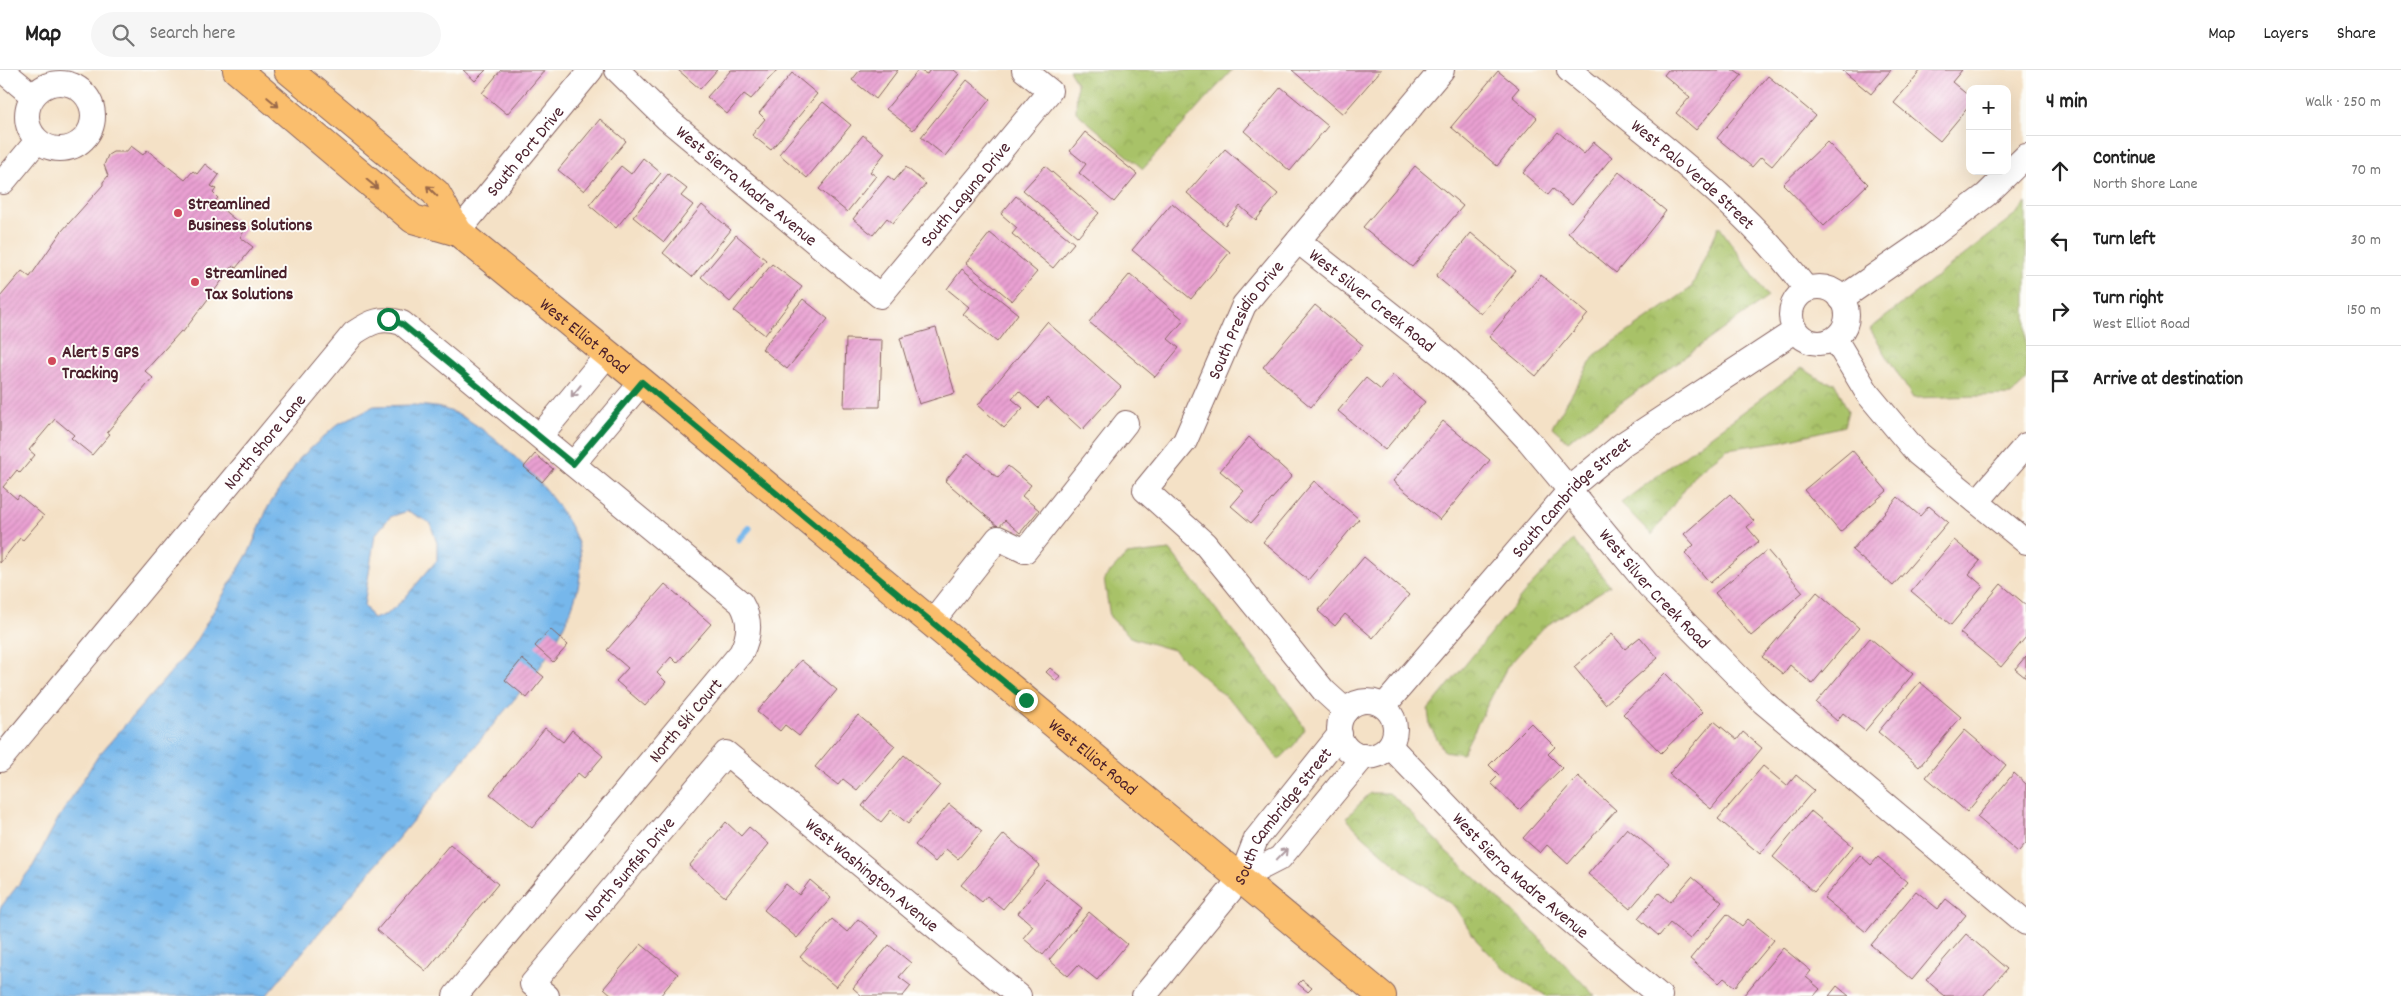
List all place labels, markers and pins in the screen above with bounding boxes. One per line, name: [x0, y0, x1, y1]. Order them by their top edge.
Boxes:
place label: Streamlined Business Solutions: [188, 193, 313, 239]
marker: Streamlined Business Solutions: [172, 207, 184, 219]
place label: Streamlined Tax Solutions: [205, 262, 294, 308]
marker: Streamlined Tax Solutions: [189, 276, 201, 288]
place label: Alert 5 GPS Tracking: [62, 341, 139, 387]
marker: Alert 5 GPS Tracking: [46, 355, 58, 367]

